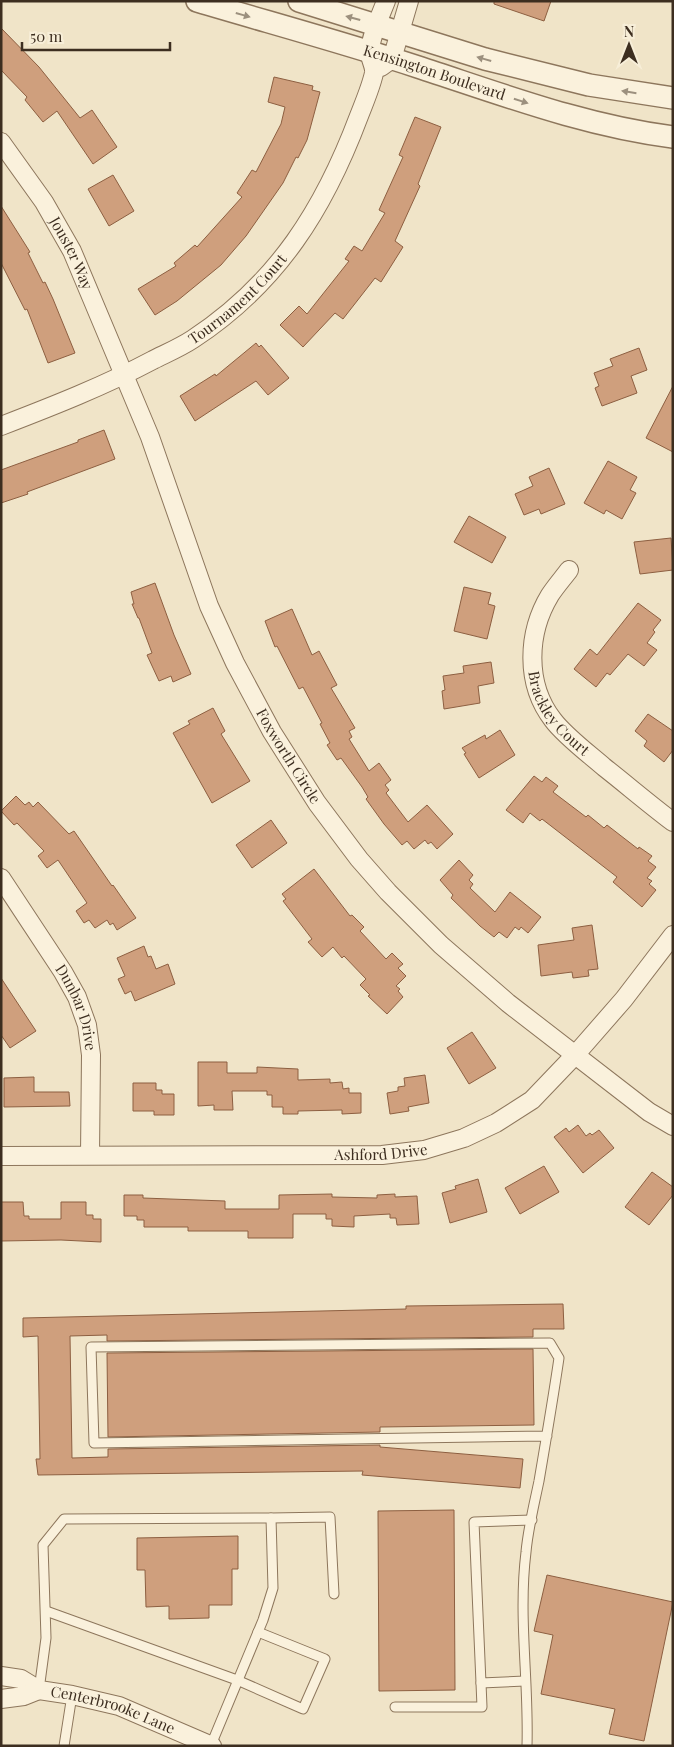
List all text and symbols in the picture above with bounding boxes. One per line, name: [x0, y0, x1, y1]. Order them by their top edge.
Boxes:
one-way arrow: [236, 11, 251, 19]
one-way arrow: [345, 14, 360, 22]
scale bar: [22, 20, 170, 52]
north arrow: [604, 20, 654, 70]
text: N: [624, 22, 634, 41]
text: 50 m: [30, 26, 63, 46]
street label: Kensington Boulevard: [361, 39, 509, 104]
one-way arrow: [476, 54, 491, 62]
one-way arrow: [621, 88, 637, 96]
one-way arrow: [514, 97, 529, 105]
street label: Jouster Way: [45, 212, 98, 293]
street label: Tournament Court: [184, 249, 291, 348]
street label: Brackley Court: [524, 669, 595, 760]
street label: Foxworth Circle: [252, 705, 326, 807]
street label: Dunbar Drive: [51, 960, 101, 1052]
street label: Ashford Drive: [333, 1139, 429, 1164]
street label: Centerbrooke Lane: [49, 1681, 178, 1738]

